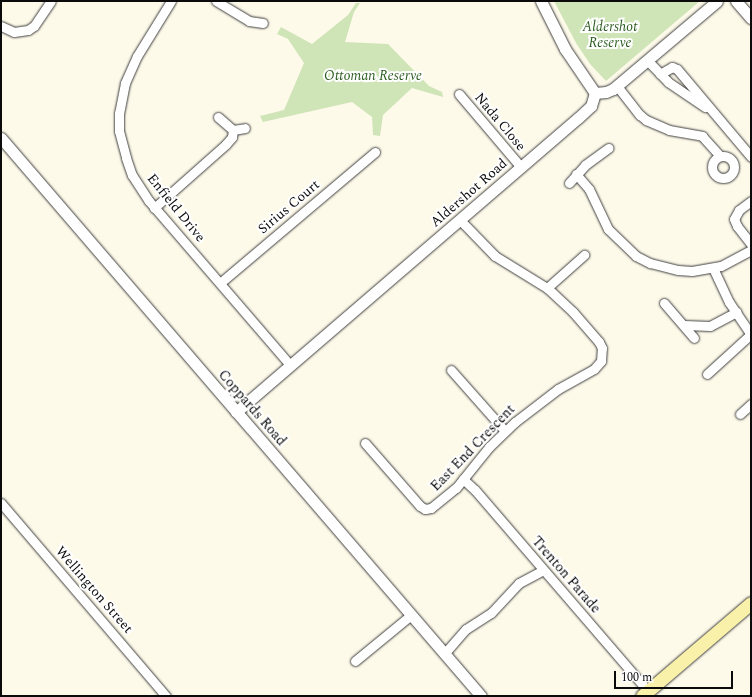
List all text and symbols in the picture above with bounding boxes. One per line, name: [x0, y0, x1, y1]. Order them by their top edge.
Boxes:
park label: Aldershot Reserve: [583, 19, 637, 52]
park label: Ottoman Reserve: [324, 68, 422, 84]
street label: Nada Close: [471, 90, 529, 154]
street label: Aldershot Road: [427, 155, 511, 231]
street label: Enfield Drive: [143, 171, 209, 245]
street label: Sirius Court: [255, 176, 323, 238]
street label: Coppards Road: [214, 367, 290, 449]
street label: East End Crescent: [427, 401, 519, 495]
street label: Trenton Parade: [528, 533, 604, 617]
street label: Wellington Street: [52, 543, 136, 637]
scale bar: [616, 663, 735, 689]
text: 100 m: [621, 668, 652, 687]

